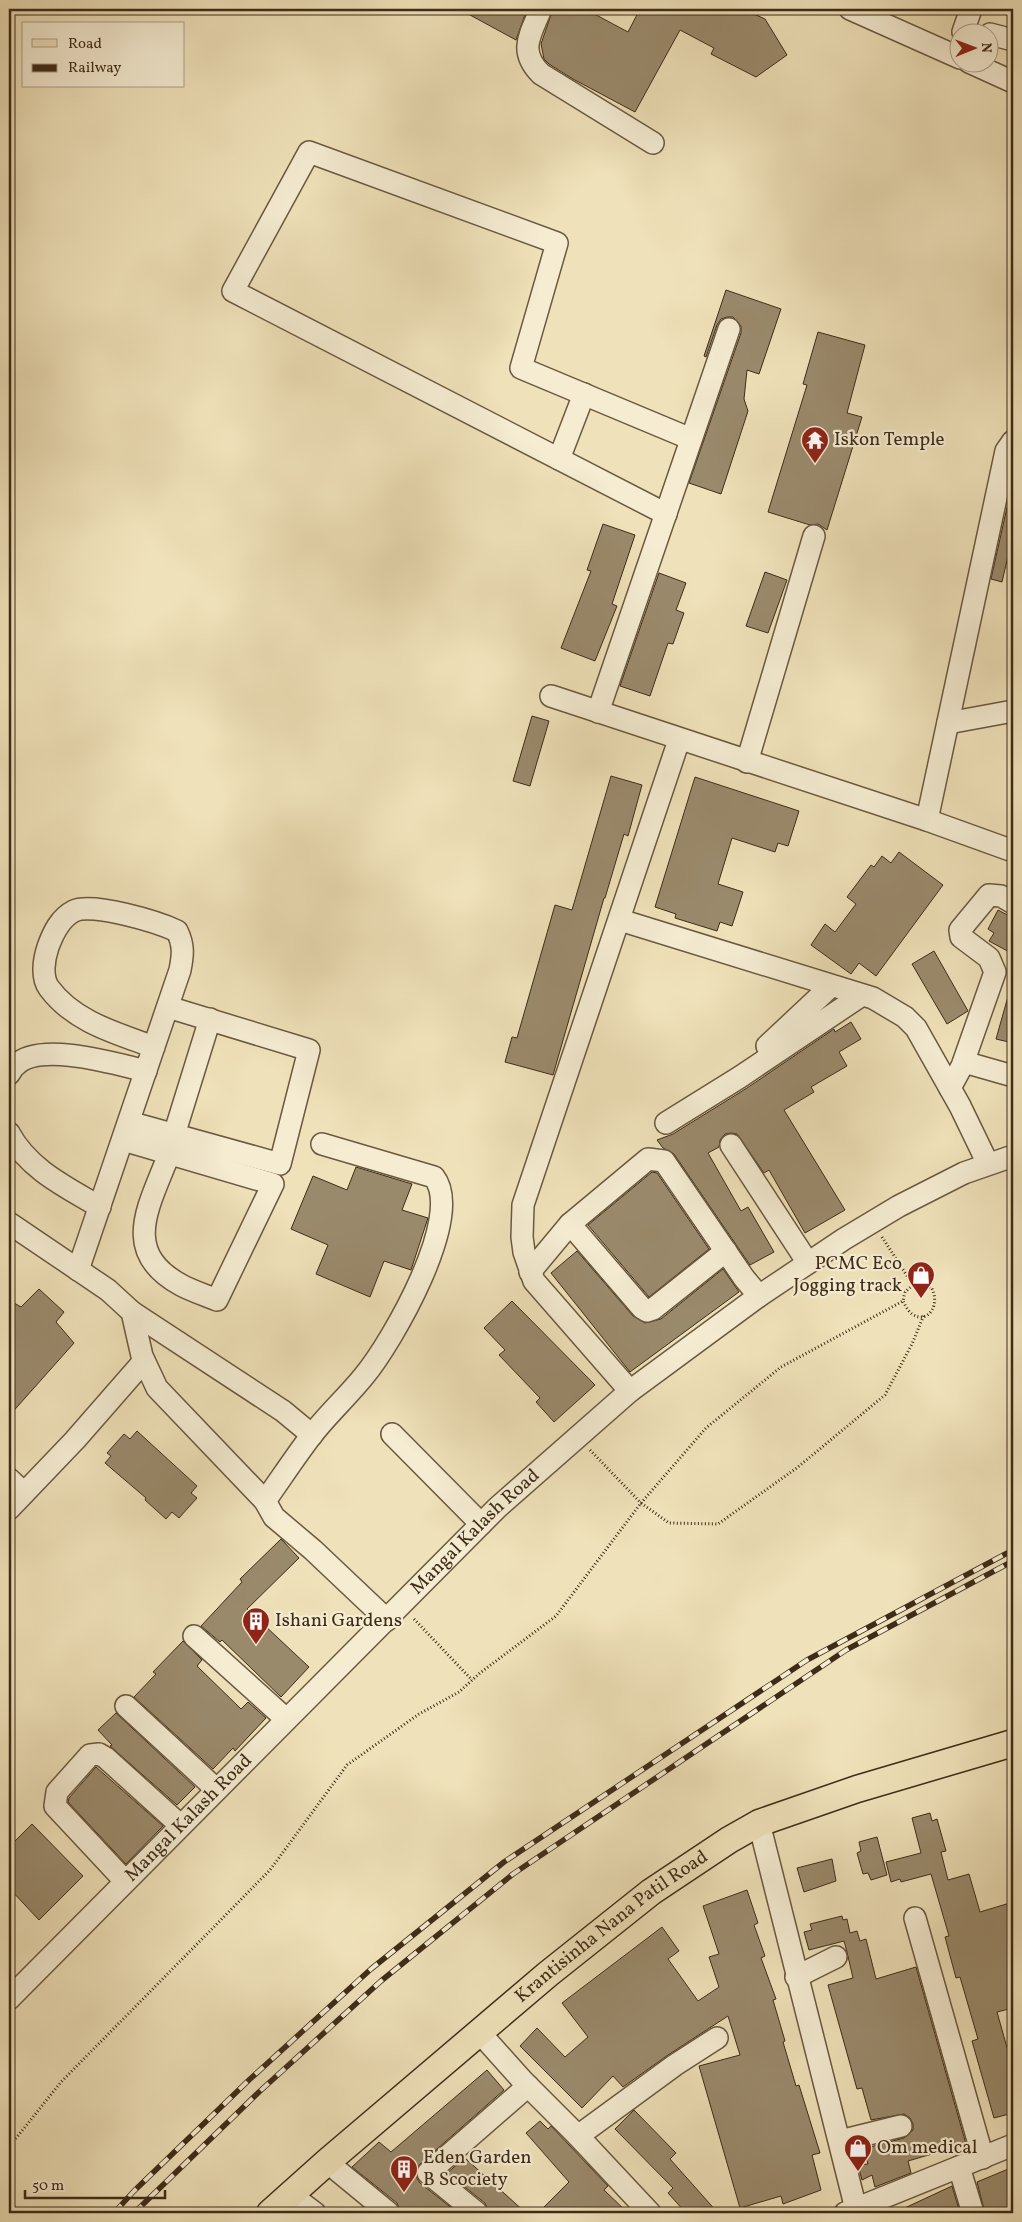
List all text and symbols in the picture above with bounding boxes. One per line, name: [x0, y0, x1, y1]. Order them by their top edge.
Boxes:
legend: [22, 22, 185, 88]
north arrow: [950, 22, 1000, 72]
text: Road: [68, 34, 102, 55]
text: N: [976, 43, 995, 53]
text: Railway: [68, 58, 121, 79]
temple icon: Iskon Temple: [800, 425, 830, 464]
place label: Iskon Temple: [834, 427, 945, 453]
place label: PCMC Eco Jogging track: [793, 1251, 902, 1299]
shop icon: PCMC Eco Jogging track: [906, 1260, 936, 1299]
street label: Mangal Kalash Road: [405, 1463, 546, 1601]
building icon: Ishani Gardens: [241, 1606, 271, 1645]
place label: Ishani Gardens: [275, 1608, 402, 1634]
street label: Mangal Kalash Road: [119, 1748, 258, 1888]
street label: Krantisinha Nana Patil Road: [510, 1844, 713, 2009]
shop icon: Om medical: [843, 2133, 873, 2172]
place label: Om medical: [877, 2135, 978, 2161]
place label: Eden Garden B Scociety: [423, 2145, 532, 2193]
building icon: Eden Garden B Scociety: [389, 2154, 419, 2193]
scale bar: [25, 2167, 165, 2199]
text: 50 m: [32, 2176, 64, 2197]

